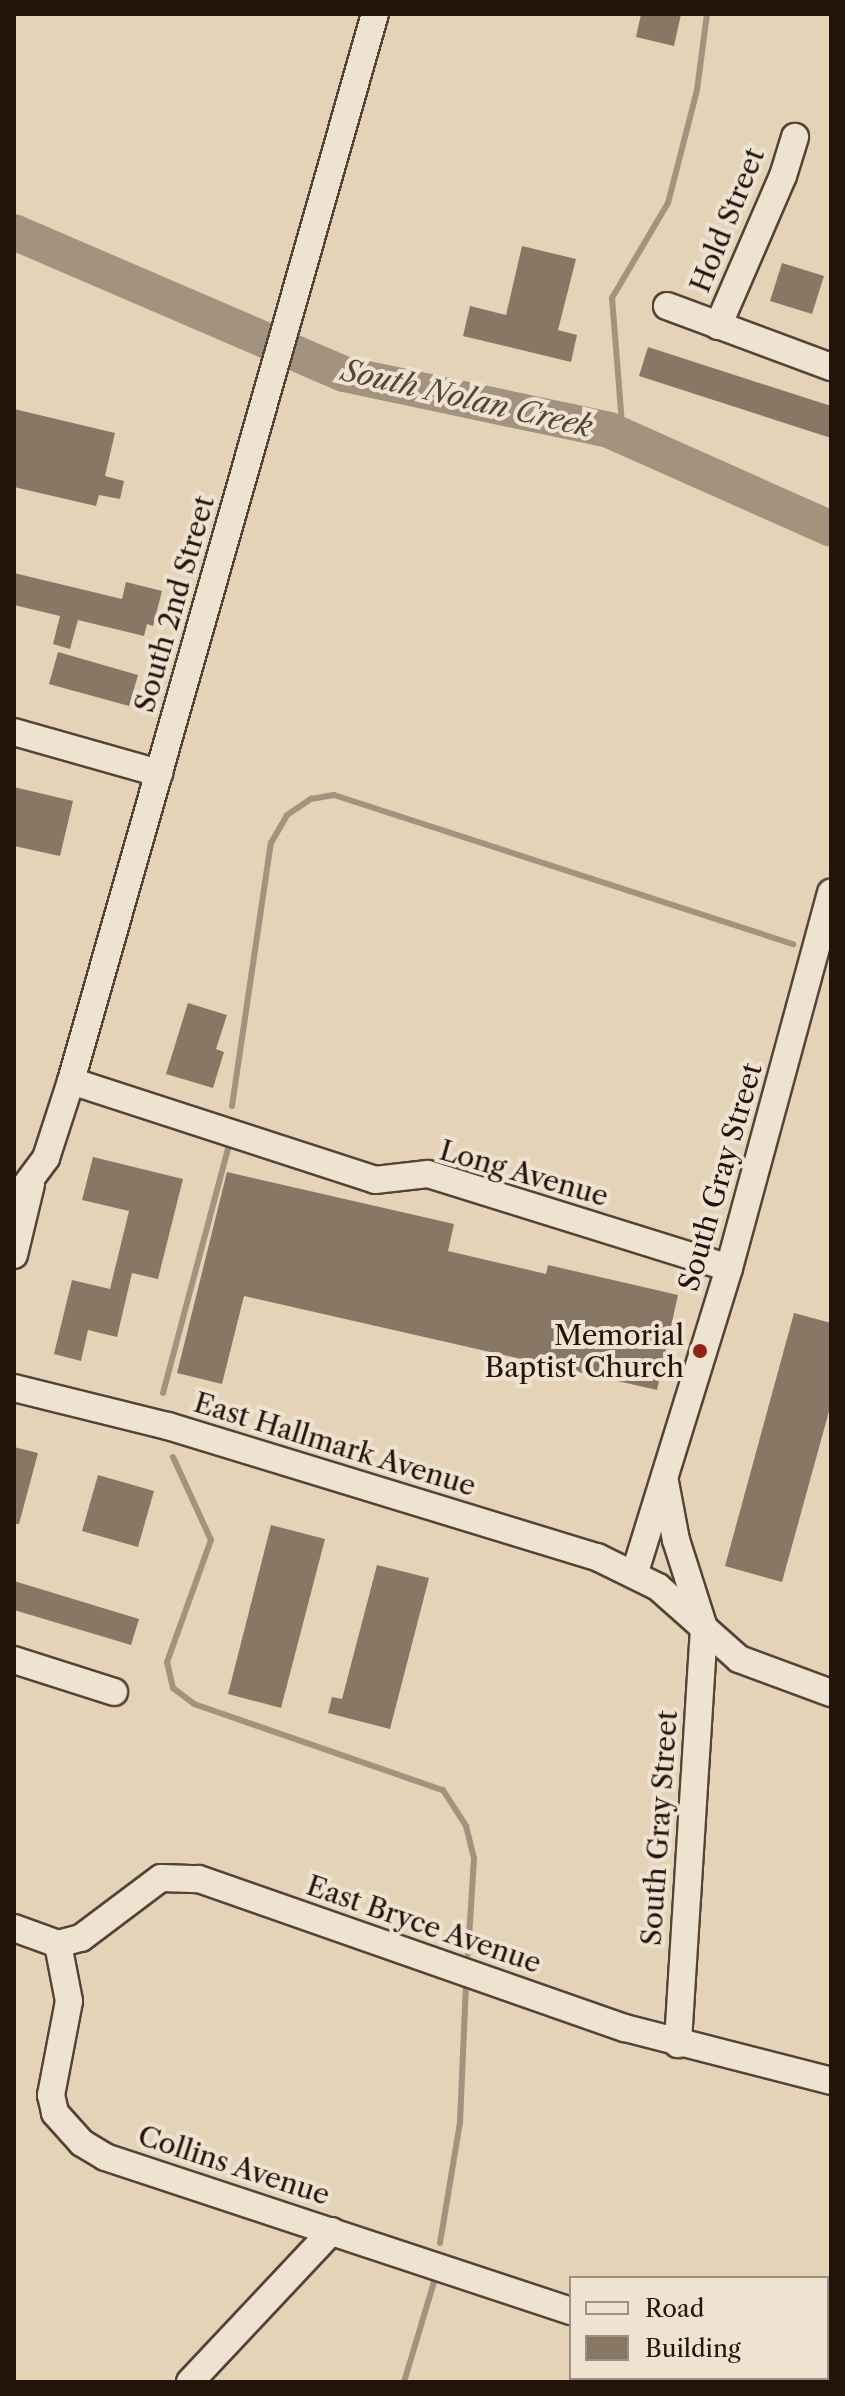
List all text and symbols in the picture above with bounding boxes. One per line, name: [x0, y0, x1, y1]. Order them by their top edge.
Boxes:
street label: Hold Street: [683, 143, 771, 297]
water label: South Nolan Creek: [338, 353, 596, 445]
street label: South 2nd Street: [127, 492, 221, 716]
street label: South Gray Street: [671, 1059, 769, 1295]
street label: Long Avenue: [435, 1133, 613, 1213]
place label: Memorial Baptist Church: [485, 1318, 684, 1384]
marker: Memorial Baptist Church: [691, 1342, 709, 1360]
street label: East Hallmark Avenue: [189, 1385, 481, 1503]
street label: South Gray Street: [634, 1709, 684, 1947]
street label: East Bryce Avenue: [302, 1868, 546, 1980]
street label: Collins Avenue: [133, 2118, 335, 2212]
legend: [569, 2276, 829, 2380]
text: Road: [645, 2294, 704, 2323]
text: Building: [645, 2334, 741, 2363]

